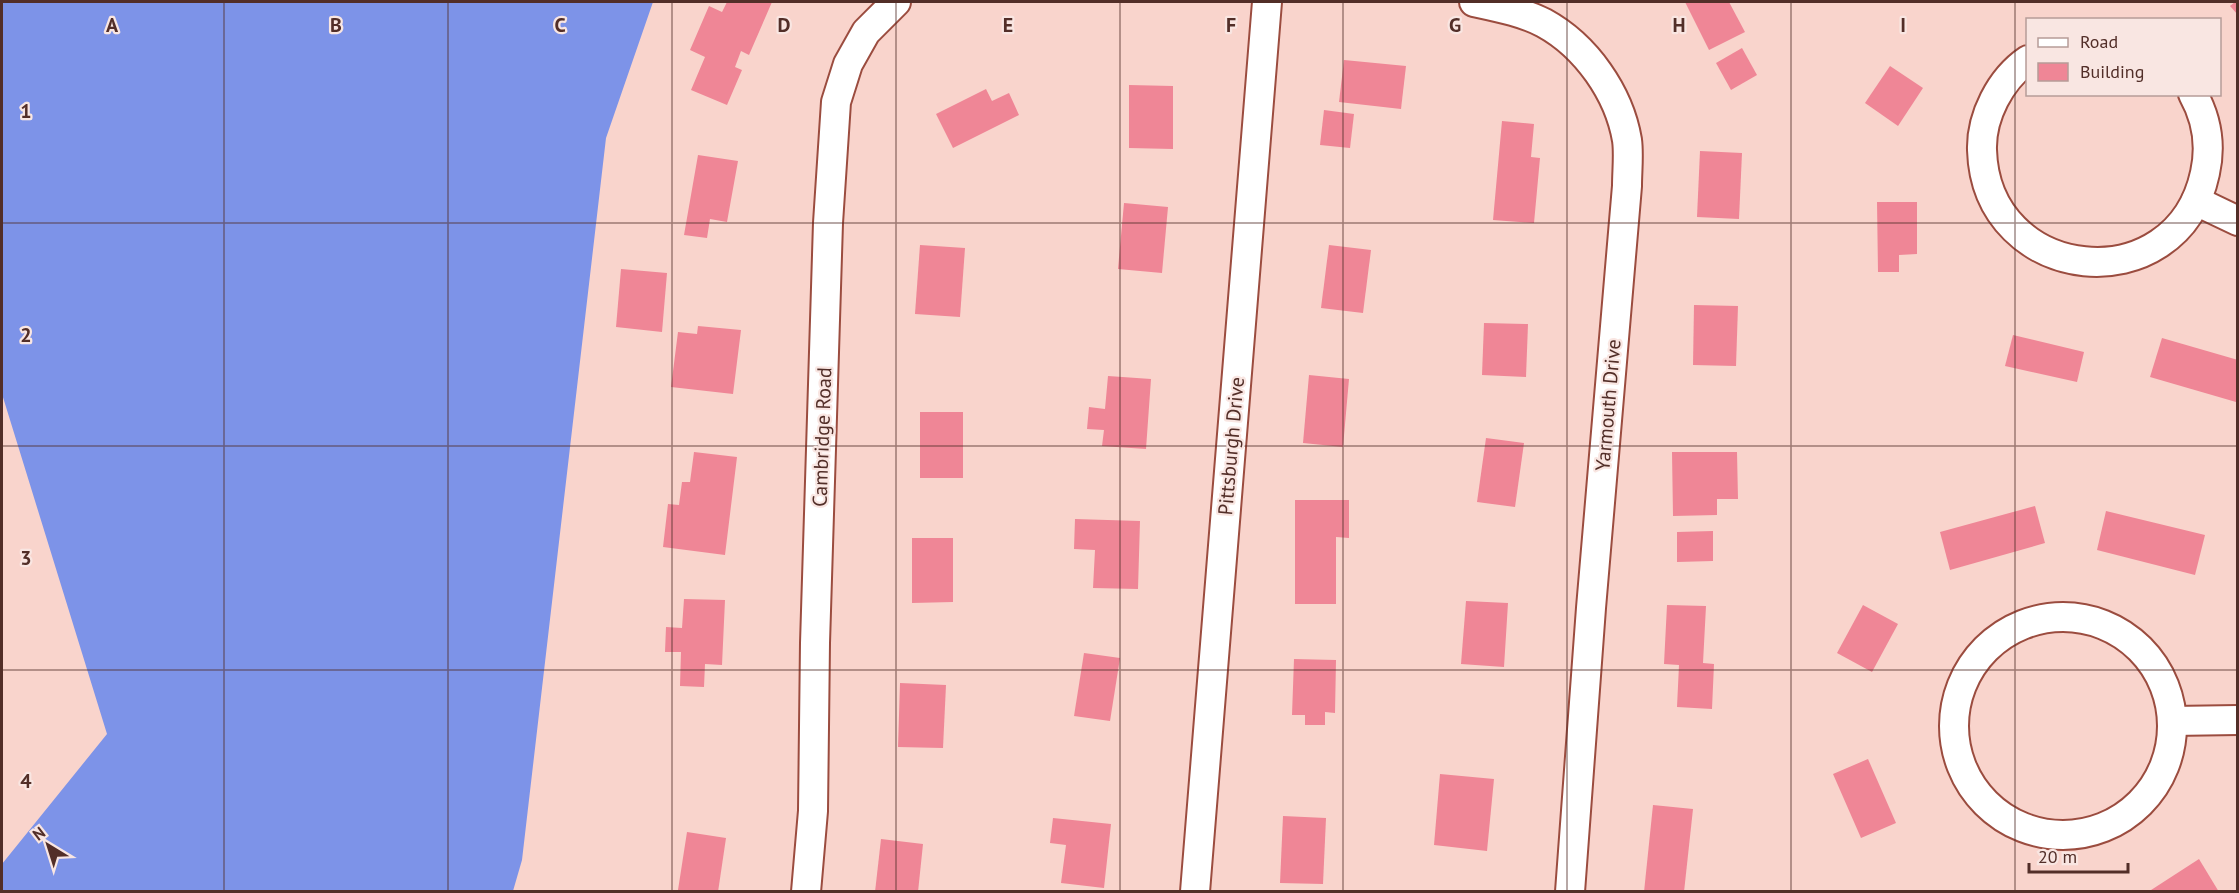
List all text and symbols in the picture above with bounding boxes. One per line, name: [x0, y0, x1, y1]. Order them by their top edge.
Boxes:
text: A: [106, 12, 119, 38]
text: B: [330, 12, 342, 38]
text: C: [554, 12, 566, 38]
text: D: [778, 12, 791, 38]
text: E: [1003, 12, 1013, 38]
text: F: [1226, 12, 1236, 38]
text: G: [1449, 12, 1461, 38]
text: H: [1672, 12, 1686, 38]
text: I: [1900, 12, 1906, 38]
legend: [2026, 18, 2221, 96]
text: Road: [2080, 30, 2118, 53]
text: Building: [2080, 60, 2144, 83]
text: 1: [20, 98, 32, 124]
text: 2: [20, 322, 32, 348]
street label: Yarmouth Drive: [1589, 338, 1627, 472]
street label: Cambridge Road: [807, 367, 837, 507]
street label: Pittsburgh Drive: [1212, 376, 1250, 516]
text: 3: [20, 545, 32, 571]
text: 4: [20, 768, 32, 794]
north arrow: [18, 815, 78, 875]
text: N: [28, 822, 49, 844]
scale bar: [2029, 836, 2128, 874]
text: 20 m: [2038, 845, 2077, 868]

